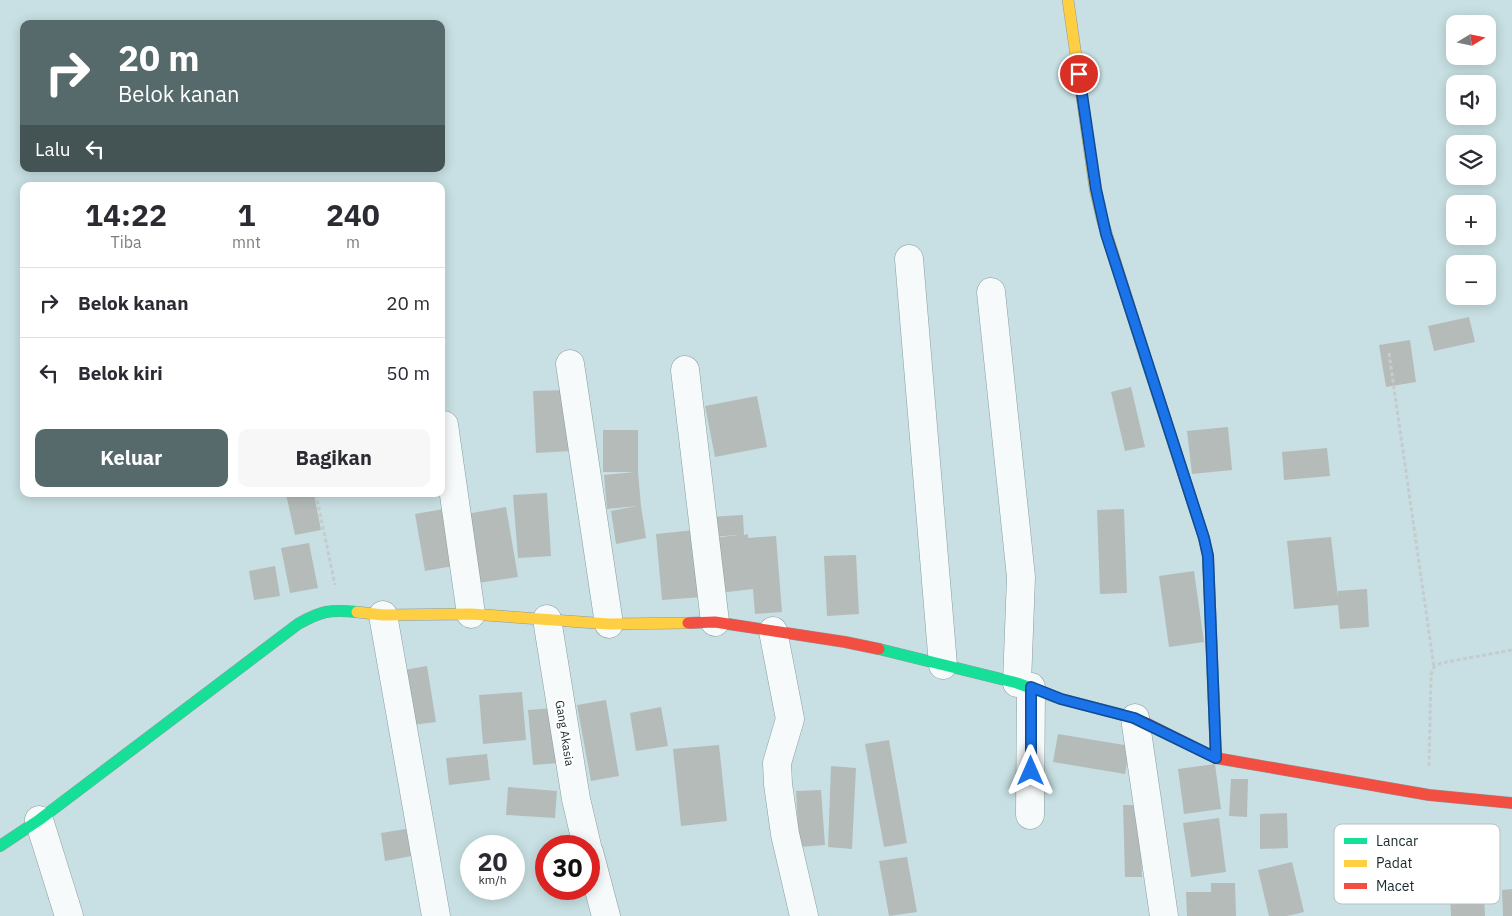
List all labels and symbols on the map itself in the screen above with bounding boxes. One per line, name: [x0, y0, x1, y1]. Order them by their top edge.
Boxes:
north arrow: [1446, 15, 1496, 65]
pin: [1058, 53, 1100, 95]
street label: Gang Akasia: [552, 699, 578, 768]
position arrow: [1004, 744, 1056, 796]
legend: [1334, 824, 1500, 904]
text: Lancar: [1376, 832, 1418, 850]
speed limit sign: 30: [535, 835, 600, 900]
text: Padat: [1376, 854, 1412, 872]
text: Macet: [1376, 877, 1414, 895]

